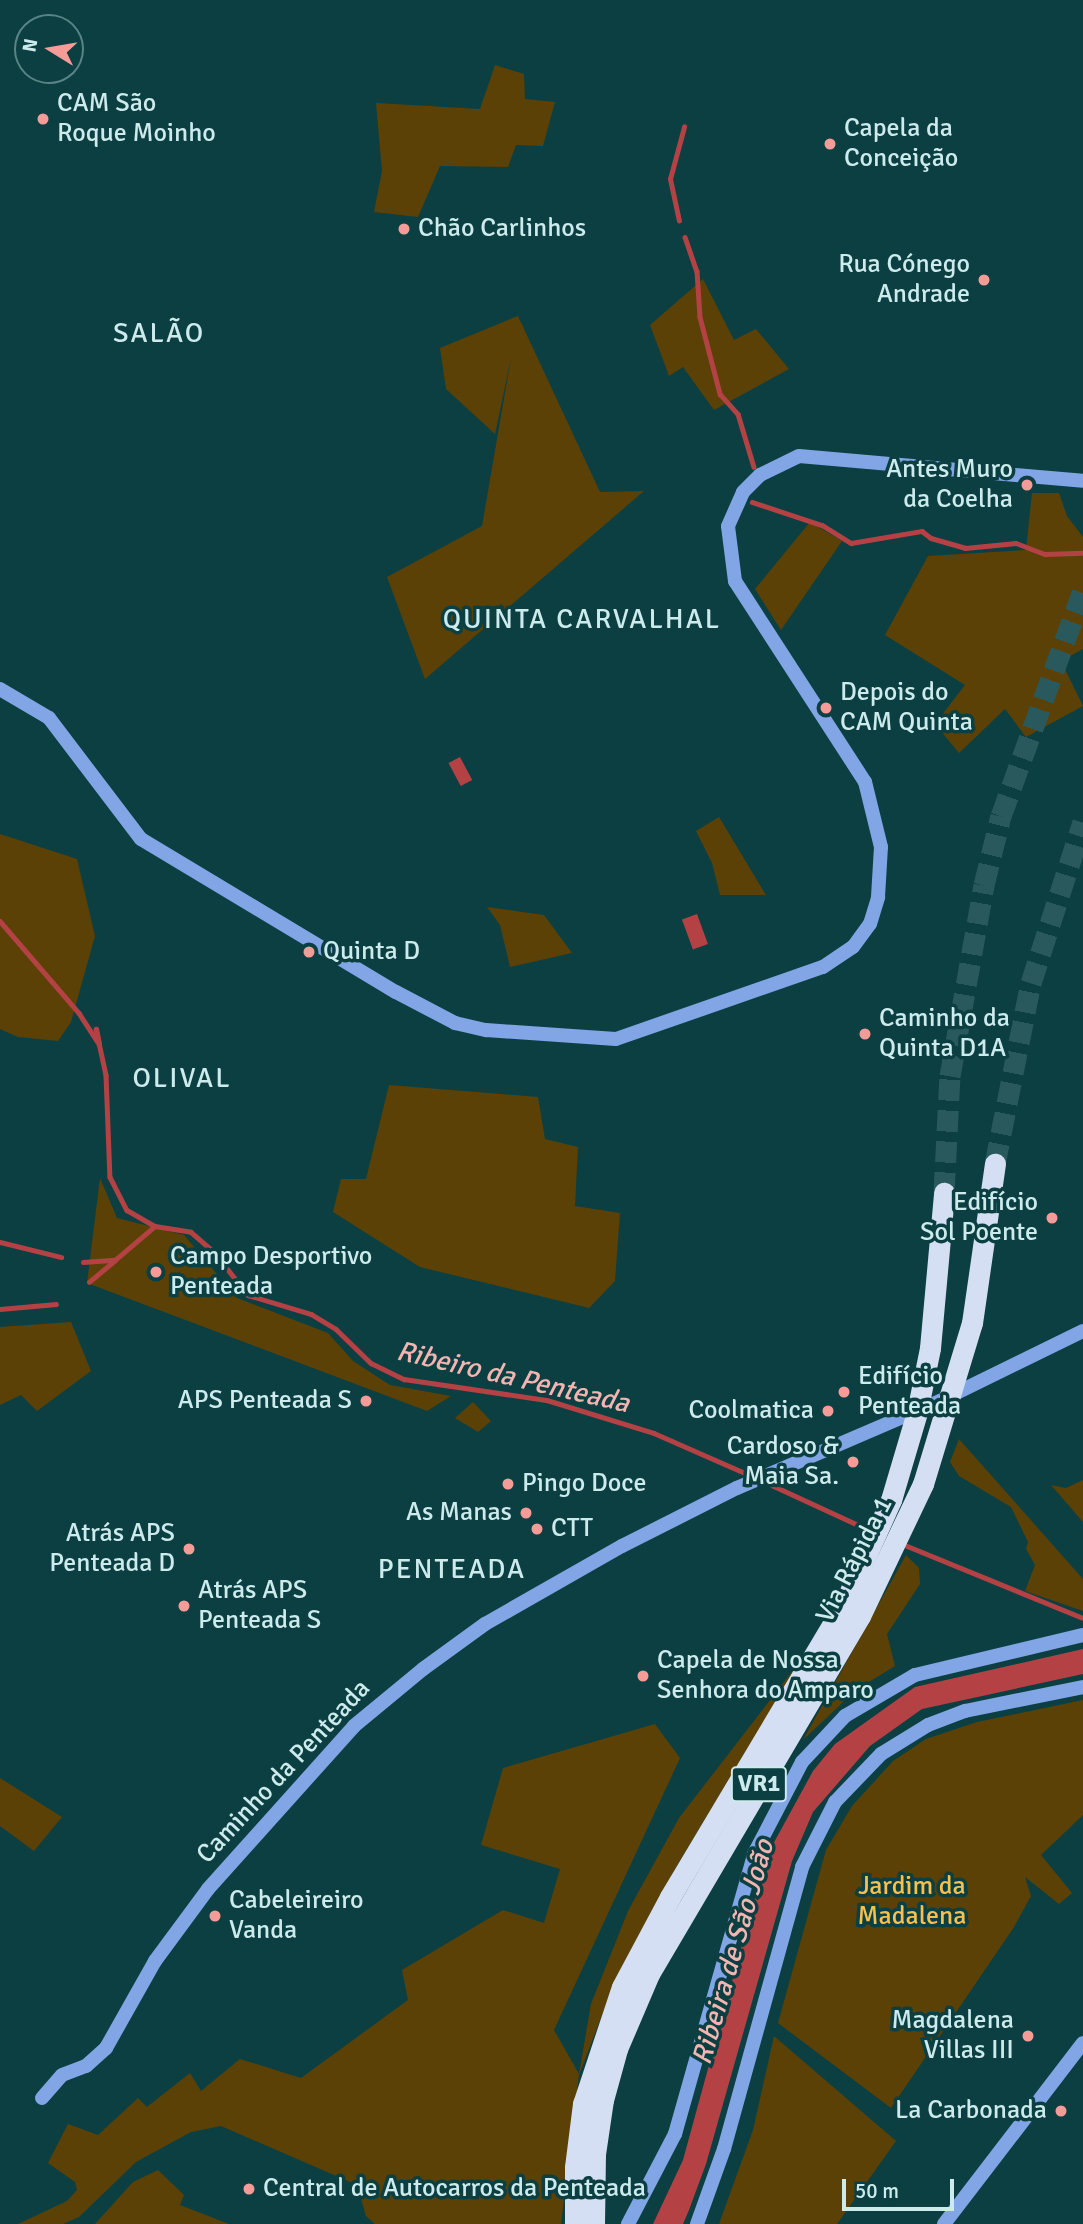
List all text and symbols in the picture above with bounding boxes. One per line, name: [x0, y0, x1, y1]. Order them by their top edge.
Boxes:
north arrow: [14, 14, 84, 84]
text: N: [17, 37, 43, 54]
place label: CAM São Roque Moinho: [57, 88, 216, 150]
marker: CAM São Roque Moinho: [35, 111, 51, 127]
place label: Capela da Conceição: [844, 113, 958, 174]
marker: Capela da Conceição: [822, 136, 838, 152]
place label: Chão Carlinhos: [418, 213, 586, 245]
marker: Chão Carlinhos: [396, 221, 412, 237]
place label: Rua Cónego Andrade: [838, 249, 970, 310]
marker: Rua Cónego Andrade: [976, 272, 992, 288]
district label: SALÃO: [114, 316, 204, 350]
place label: Antes Muro da Coelha: [886, 454, 1013, 516]
marker: Antes Muro da Coelha: [1019, 477, 1035, 493]
district label: QUINTA CARVALHAL: [445, 602, 719, 636]
place label: Depois do CAM Quinta: [840, 677, 973, 738]
marker: Depois do CAM Quinta: [818, 700, 834, 716]
place label: Quinta D: [323, 936, 420, 968]
marker: Quinta D: [301, 944, 317, 960]
place label: Caminho da Quinta D1A: [879, 1003, 1010, 1064]
marker: Caminho da Quinta D1A: [857, 1026, 873, 1042]
district label: OLIVAL: [133, 1061, 231, 1095]
place label: Edifício Sol Poente: [920, 1187, 1038, 1248]
marker: Edifício Sol Poente: [1044, 1210, 1060, 1226]
place label: Campo Desportivo Penteada: [170, 1241, 372, 1302]
marker: Campo Desportivo Penteada: [148, 1264, 164, 1280]
water label: Ribeiro da Penteada: [393, 1334, 633, 1420]
place label: Edifício Penteada: [858, 1361, 961, 1422]
marker: Edifício Penteada: [836, 1384, 852, 1400]
place label: APS Penteada S: [178, 1385, 352, 1417]
marker: APS Penteada S: [358, 1393, 374, 1409]
place label: Coolmatica: [688, 1395, 814, 1427]
marker: Coolmatica: [820, 1403, 836, 1419]
place label: Cardoso & Maia Sa.: [727, 1431, 839, 1492]
marker: Cardoso & Maia Sa.: [845, 1454, 861, 1470]
place label: Pingo Doce: [522, 1468, 646, 1500]
marker: Pingo Doce: [500, 1476, 516, 1492]
street label: Via Rápida 1: [810, 1492, 900, 1628]
place label: As Manas: [406, 1497, 512, 1529]
marker: As Manas: [518, 1505, 534, 1521]
place label: CTT: [551, 1513, 593, 1545]
place label: Atrás APS Penteada D: [49, 1518, 175, 1580]
marker: CTT: [529, 1521, 545, 1537]
marker: Atrás APS Penteada D: [181, 1541, 197, 1557]
district label: PENTEADA: [379, 1552, 525, 1586]
place label: Atrás APS Penteada S: [198, 1575, 321, 1636]
marker: Atrás APS Penteada S: [176, 1598, 192, 1614]
place label: Capela de Nossa Senhora do Amparo: [657, 1645, 874, 1706]
marker: Capela de Nossa Senhora do Amparo: [635, 1668, 651, 1684]
street label: Caminho da Penteada: [191, 1674, 377, 1870]
road number: VR1: [729, 1764, 789, 1804]
water label: Ribeira de São João: [685, 1836, 781, 2068]
park label: Jardim da Madalena: [858, 1871, 966, 1932]
place label: Cabeleireiro Vanda: [229, 1885, 364, 1946]
marker: Cabeleireiro Vanda: [207, 1908, 223, 1924]
place label: Magdalena Villas III: [891, 2005, 1014, 2066]
marker: Magdalena Villas III: [1020, 2028, 1036, 2044]
place label: La Carbonada: [895, 2095, 1047, 2127]
marker: La Carbonada: [1053, 2103, 1069, 2119]
scale bar: [845, 2164, 957, 2208]
place label: Central de Autocarros da Penteada: [263, 2173, 646, 2205]
text: 50 m: [855, 2178, 899, 2204]
marker: Central de Autocarros da Penteada: [241, 2181, 257, 2197]

